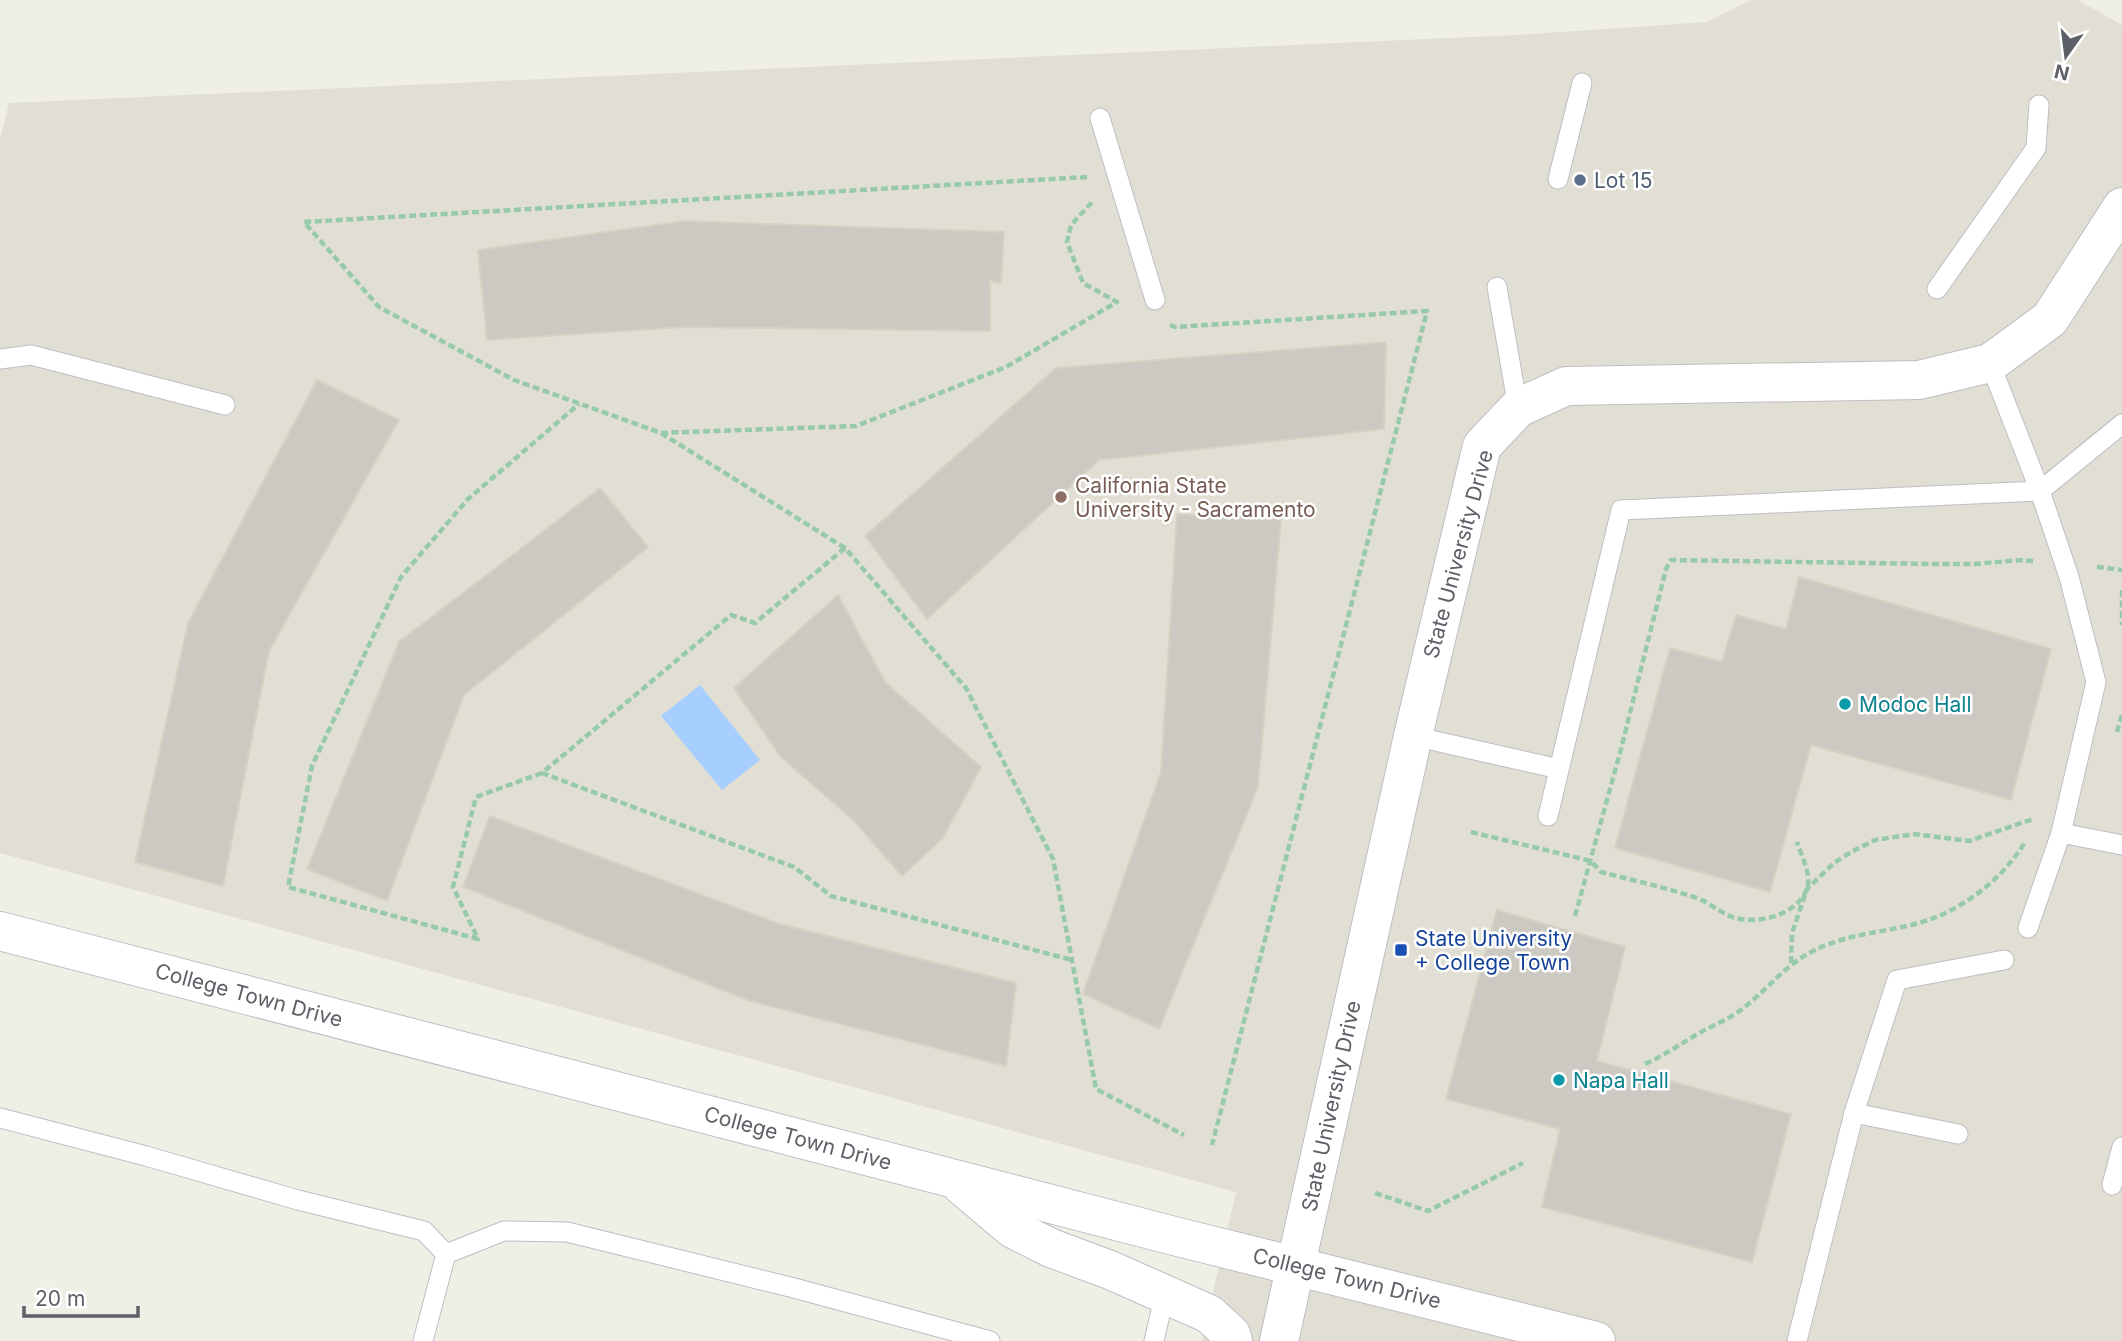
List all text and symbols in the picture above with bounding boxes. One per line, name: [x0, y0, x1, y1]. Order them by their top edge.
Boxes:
north arrow: [2031, 21, 2101, 91]
text: N: [2052, 59, 2072, 85]
place label: Lot 15: [1594, 168, 1653, 193]
marker: Lot 15: [1572, 172, 1588, 188]
street label: State University Drive: [1418, 447, 1498, 661]
place label: California State University - Sacramento: [1075, 473, 1316, 522]
marker: California State University - Sacramento: [1053, 489, 1069, 505]
place label: Modoc Hall: [1859, 692, 1972, 717]
marker: Modoc Hall: [1837, 696, 1853, 712]
place label: State University + College Town: [1415, 926, 1572, 975]
marker: State University + College Town: [1393, 942, 1409, 958]
street label: College Town Drive: [152, 958, 346, 1032]
street label: State University Drive: [1296, 998, 1366, 1214]
place label: Napa Hall: [1573, 1068, 1669, 1093]
marker: Napa Hall: [1551, 1072, 1567, 1088]
street label: College Town Drive: [701, 1101, 895, 1175]
street label: College Town Drive: [1250, 1243, 1444, 1313]
scale bar: [24, 1274, 138, 1318]
text: 20 m: [35, 1286, 85, 1311]

